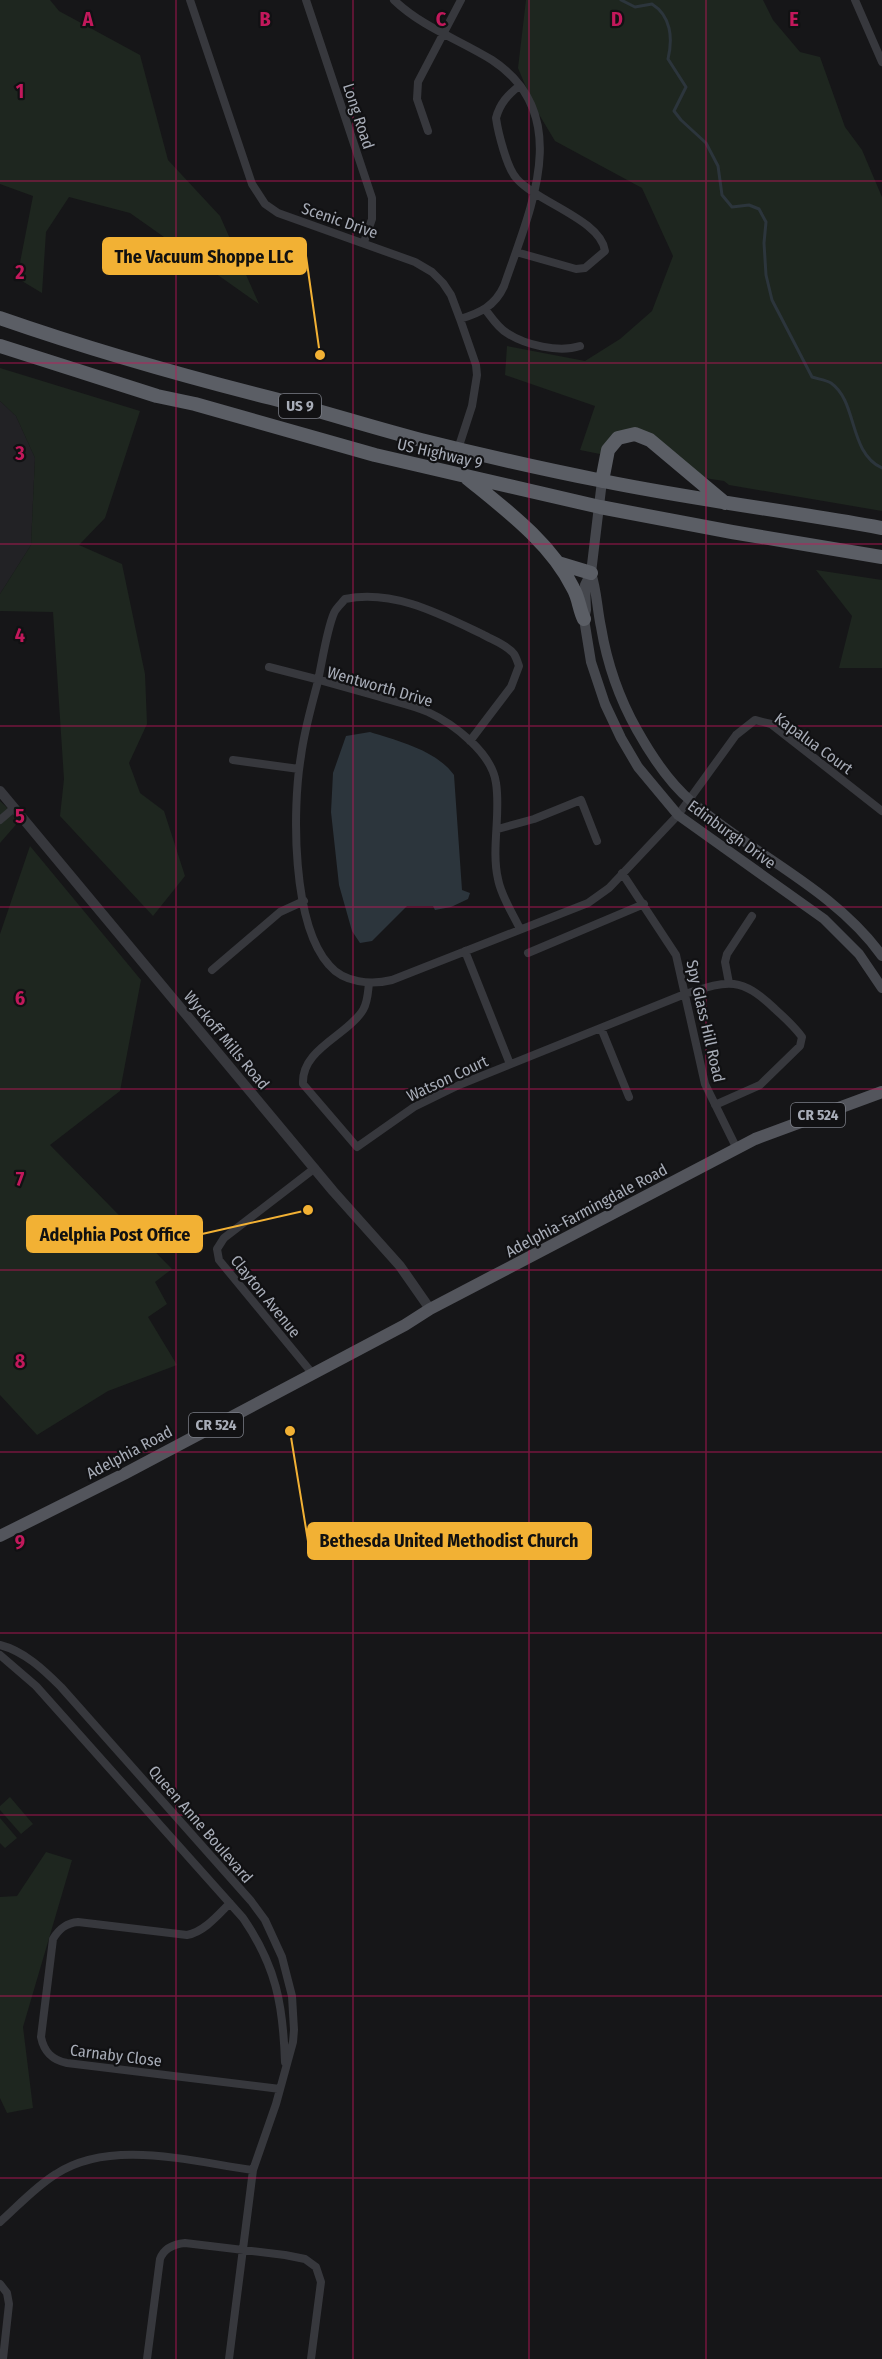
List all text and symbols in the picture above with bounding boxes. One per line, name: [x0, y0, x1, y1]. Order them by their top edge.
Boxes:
text: A: [82, 7, 95, 31]
text: B: [259, 7, 271, 31]
text: C: [436, 7, 447, 31]
text: D: [611, 7, 623, 31]
text: E: [789, 7, 799, 31]
text: 1: [16, 79, 24, 103]
street label: Long Road: [339, 81, 378, 151]
street label: Scenic Drive: [299, 199, 381, 242]
callout: The Vacuum Shoppe LLC: [103, 238, 306, 274]
text: The Vacuum Shoppe LLC: [115, 246, 294, 268]
text: 2: [14, 260, 25, 284]
road number: US 9: [279, 394, 321, 418]
street label: US Highway 9: [395, 434, 485, 473]
text: 3: [14, 441, 25, 465]
text: 4: [15, 623, 25, 647]
street label: Wentworth Drive: [325, 662, 435, 711]
street label: Kapalua Court: [771, 709, 857, 779]
street label: Edinburgh Drive: [684, 796, 779, 873]
text: 5: [15, 804, 25, 828]
street label: Spy Glass Hill Road: [682, 958, 729, 1084]
text: 6: [15, 986, 25, 1010]
street label: Wyckoff Mills Road: [180, 987, 273, 1093]
street label: Watson Court: [404, 1051, 492, 1106]
road number: CR 524: [791, 1103, 845, 1127]
street label: Adelphia-Farmingdale Road: [502, 1160, 670, 1261]
text: 7: [16, 1167, 25, 1191]
callout: Adelphia Post Office: [27, 1216, 202, 1252]
text: Adelphia Post Office: [39, 1224, 190, 1246]
street label: Clayton Avenue: [227, 1251, 305, 1341]
text: 8: [15, 1349, 26, 1373]
road number: CR 524: [189, 1413, 243, 1437]
street label: Adelphia Road: [83, 1422, 176, 1483]
callout: Bethesda United Methodist Church: [308, 1523, 591, 1559]
text: 9: [15, 1530, 25, 1554]
text: Bethesda United Methodist Church: [319, 1530, 579, 1552]
street label: Queen Anne Boulevard: [144, 1762, 257, 1887]
street label: Carnaby Close: [69, 2040, 163, 2071]

